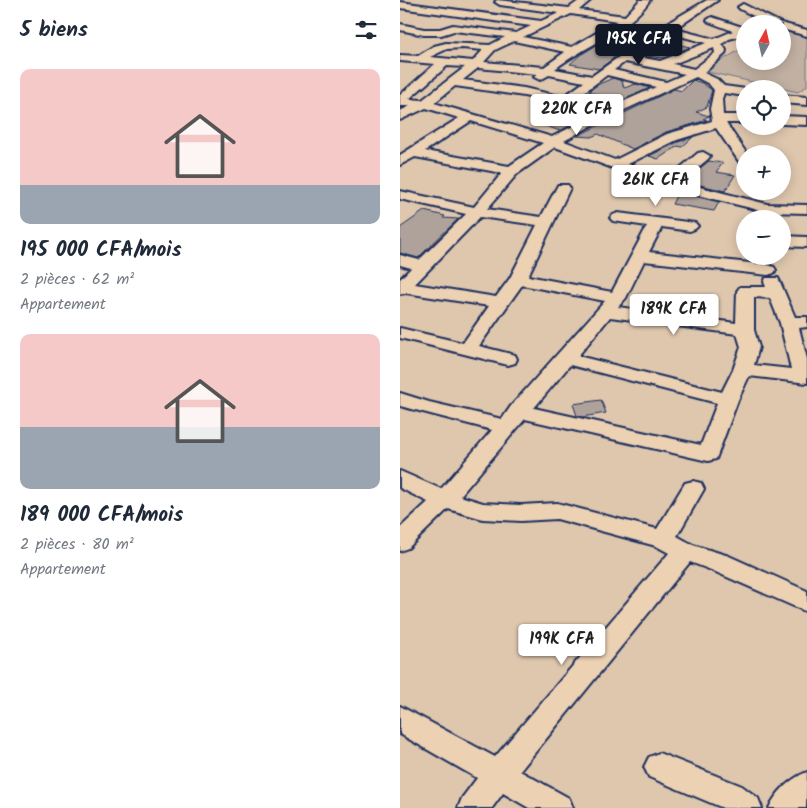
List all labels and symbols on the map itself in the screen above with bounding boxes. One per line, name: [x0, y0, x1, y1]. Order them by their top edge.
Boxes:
north arrow: [736, 15, 791, 70]
pin: 195K CFA: [587, 23, 691, 66]
pin: 220K CFA: [525, 94, 629, 136]
pin: 261K CFA: [604, 164, 708, 207]
pin: 189K CFA: [622, 294, 726, 336]
pin: 199K CFA: [510, 624, 614, 666]

